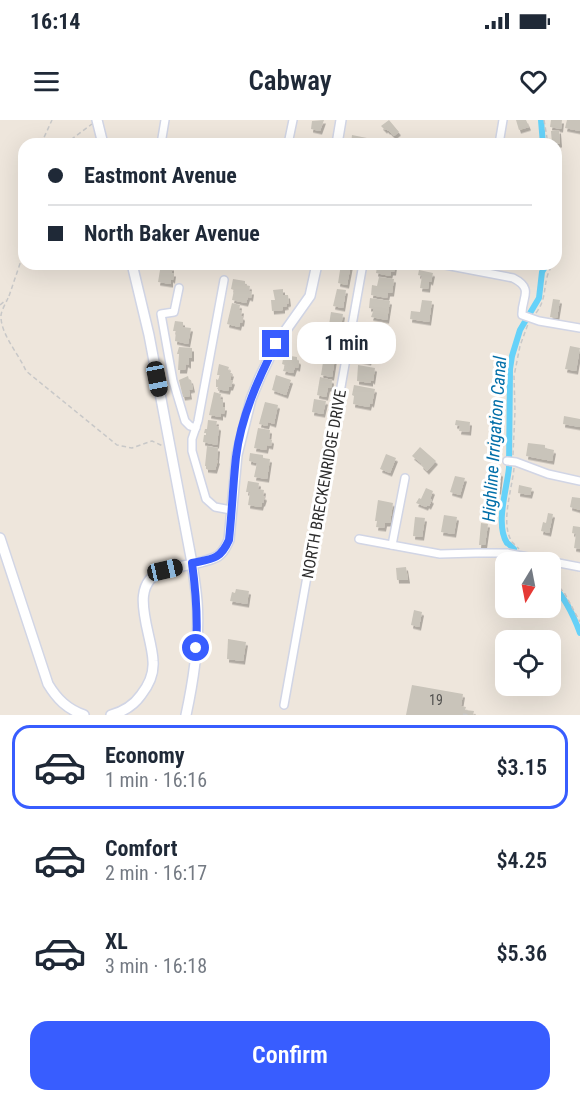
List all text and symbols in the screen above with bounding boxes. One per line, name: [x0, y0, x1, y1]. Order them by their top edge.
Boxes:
text: 16:14: [30, 9, 81, 34]
icon: menu: [30, 65, 63, 98]
text: Cabway: [248, 65, 332, 97]
icon: heart: [517, 65, 550, 98]
text: Eastmont Avenue: [84, 163, 237, 188]
text: North Baker Avenue: [84, 221, 260, 246]
callout: 1 min: [297, 323, 396, 365]
route end: [262, 330, 289, 357]
text: 1 min: [324, 331, 369, 355]
water label: Highline Irrigation Canal: [478, 354, 510, 523]
car: [145, 360, 169, 398]
street label: NORTH BRECKENRIDGE DRIVE: [298, 388, 350, 580]
north arrow: [495, 552, 561, 618]
map controls: [495, 552, 561, 696]
car: [145, 557, 185, 583]
button: locate: [495, 630, 561, 696]
route start: [182, 634, 209, 661]
house number: 19: [429, 692, 443, 708]
icon: car: [33, 740, 87, 794]
text: Economy: [105, 743, 185, 768]
text: $3.15: [496, 755, 547, 780]
text: 1 min · 16:16: [105, 768, 207, 792]
icon: car: [33, 833, 87, 887]
text: Comfort: [105, 836, 178, 861]
text: $4.25: [496, 848, 547, 873]
text: 2 min · 16:17: [105, 861, 207, 885]
icon: car: [33, 926, 87, 980]
text: XL: [105, 929, 128, 954]
text: $5.36: [496, 941, 547, 966]
text: 3 min · 16:18: [105, 954, 207, 978]
button: Confirm: [30, 1021, 550, 1090]

